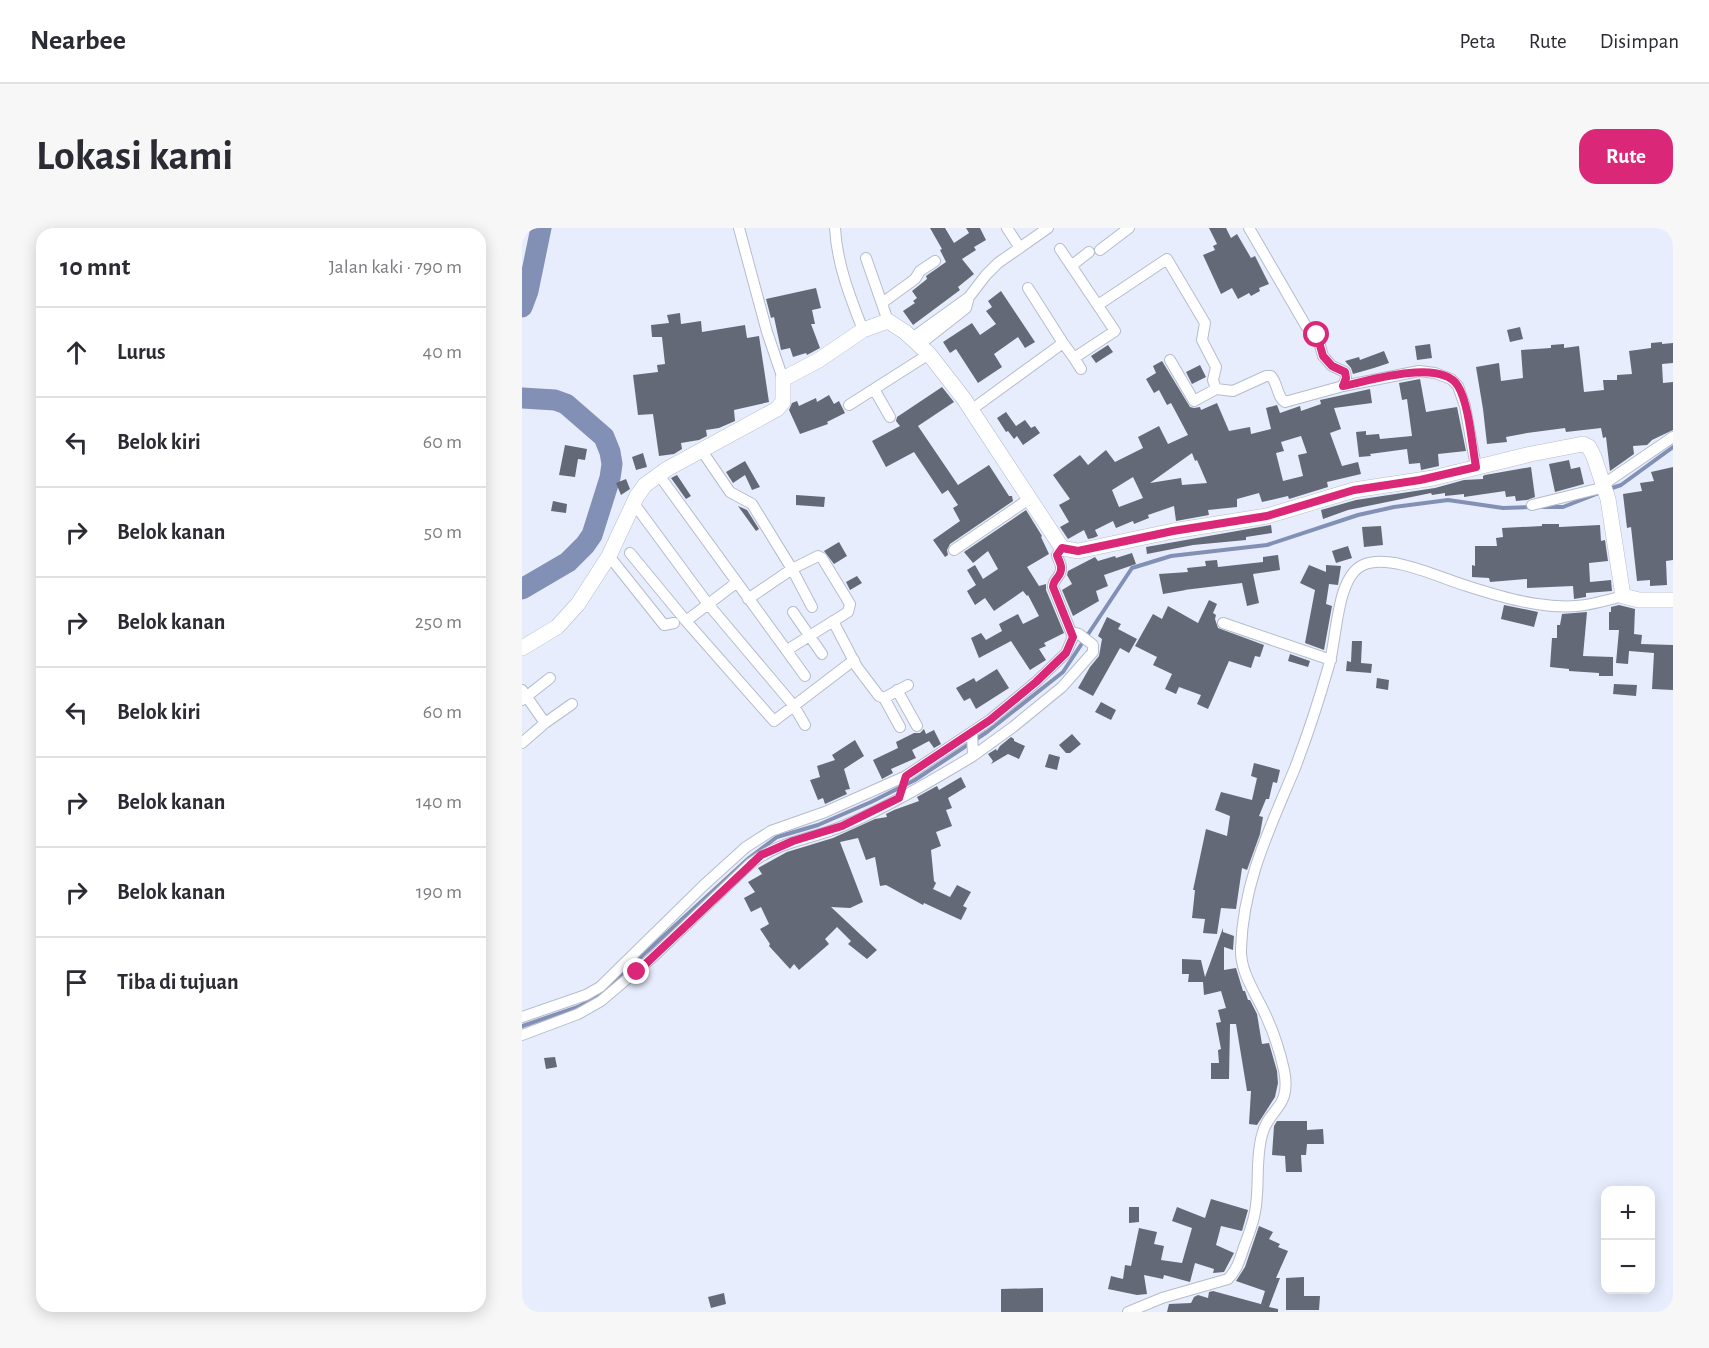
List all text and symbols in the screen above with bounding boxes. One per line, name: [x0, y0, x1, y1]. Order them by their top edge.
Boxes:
text: Nearbee: [30, 27, 126, 55]
text: Peta: [1460, 31, 1496, 52]
text: Rute: [1529, 31, 1567, 52]
text: Disimpan: [1600, 31, 1679, 52]
button: Rute: [1579, 129, 1673, 184]
text: Lokasi kami: [36, 135, 233, 177]
text: 10 mnt: [60, 254, 130, 280]
text: Jalan kaki · 790 m: [329, 257, 462, 277]
route start: [1303, 321, 1329, 347]
icon: ahead: [60, 336, 93, 369]
text: Lurus: [117, 341, 166, 363]
text: 40 m: [423, 342, 462, 362]
icon: left: [60, 426, 93, 459]
text: Belok kiri: [117, 431, 201, 453]
text: 60 m: [423, 432, 462, 452]
icon: right: [60, 516, 93, 549]
text: Belok kanan: [117, 521, 225, 543]
text: 50 m: [424, 522, 462, 542]
icon: right: [60, 606, 93, 639]
text: Belok kanan: [117, 611, 225, 633]
text: 250 m: [415, 612, 462, 632]
icon: left: [60, 696, 93, 729]
text: Belok kiri: [117, 701, 201, 723]
text: 60 m: [423, 702, 462, 722]
icon: right: [60, 786, 93, 819]
text: Belok kanan: [117, 791, 225, 813]
text: 140 m: [416, 792, 462, 812]
icon: right: [60, 876, 93, 909]
text: Belok kanan: [117, 881, 225, 903]
text: 190 m: [416, 882, 462, 902]
route end: [623, 958, 649, 984]
icon: arrive: [60, 966, 93, 999]
text: Tiba di tujuan: [117, 971, 239, 993]
map controls: [1601, 1186, 1655, 1294]
button: +: [1601, 1186, 1655, 1240]
button: −: [1601, 1240, 1655, 1294]

